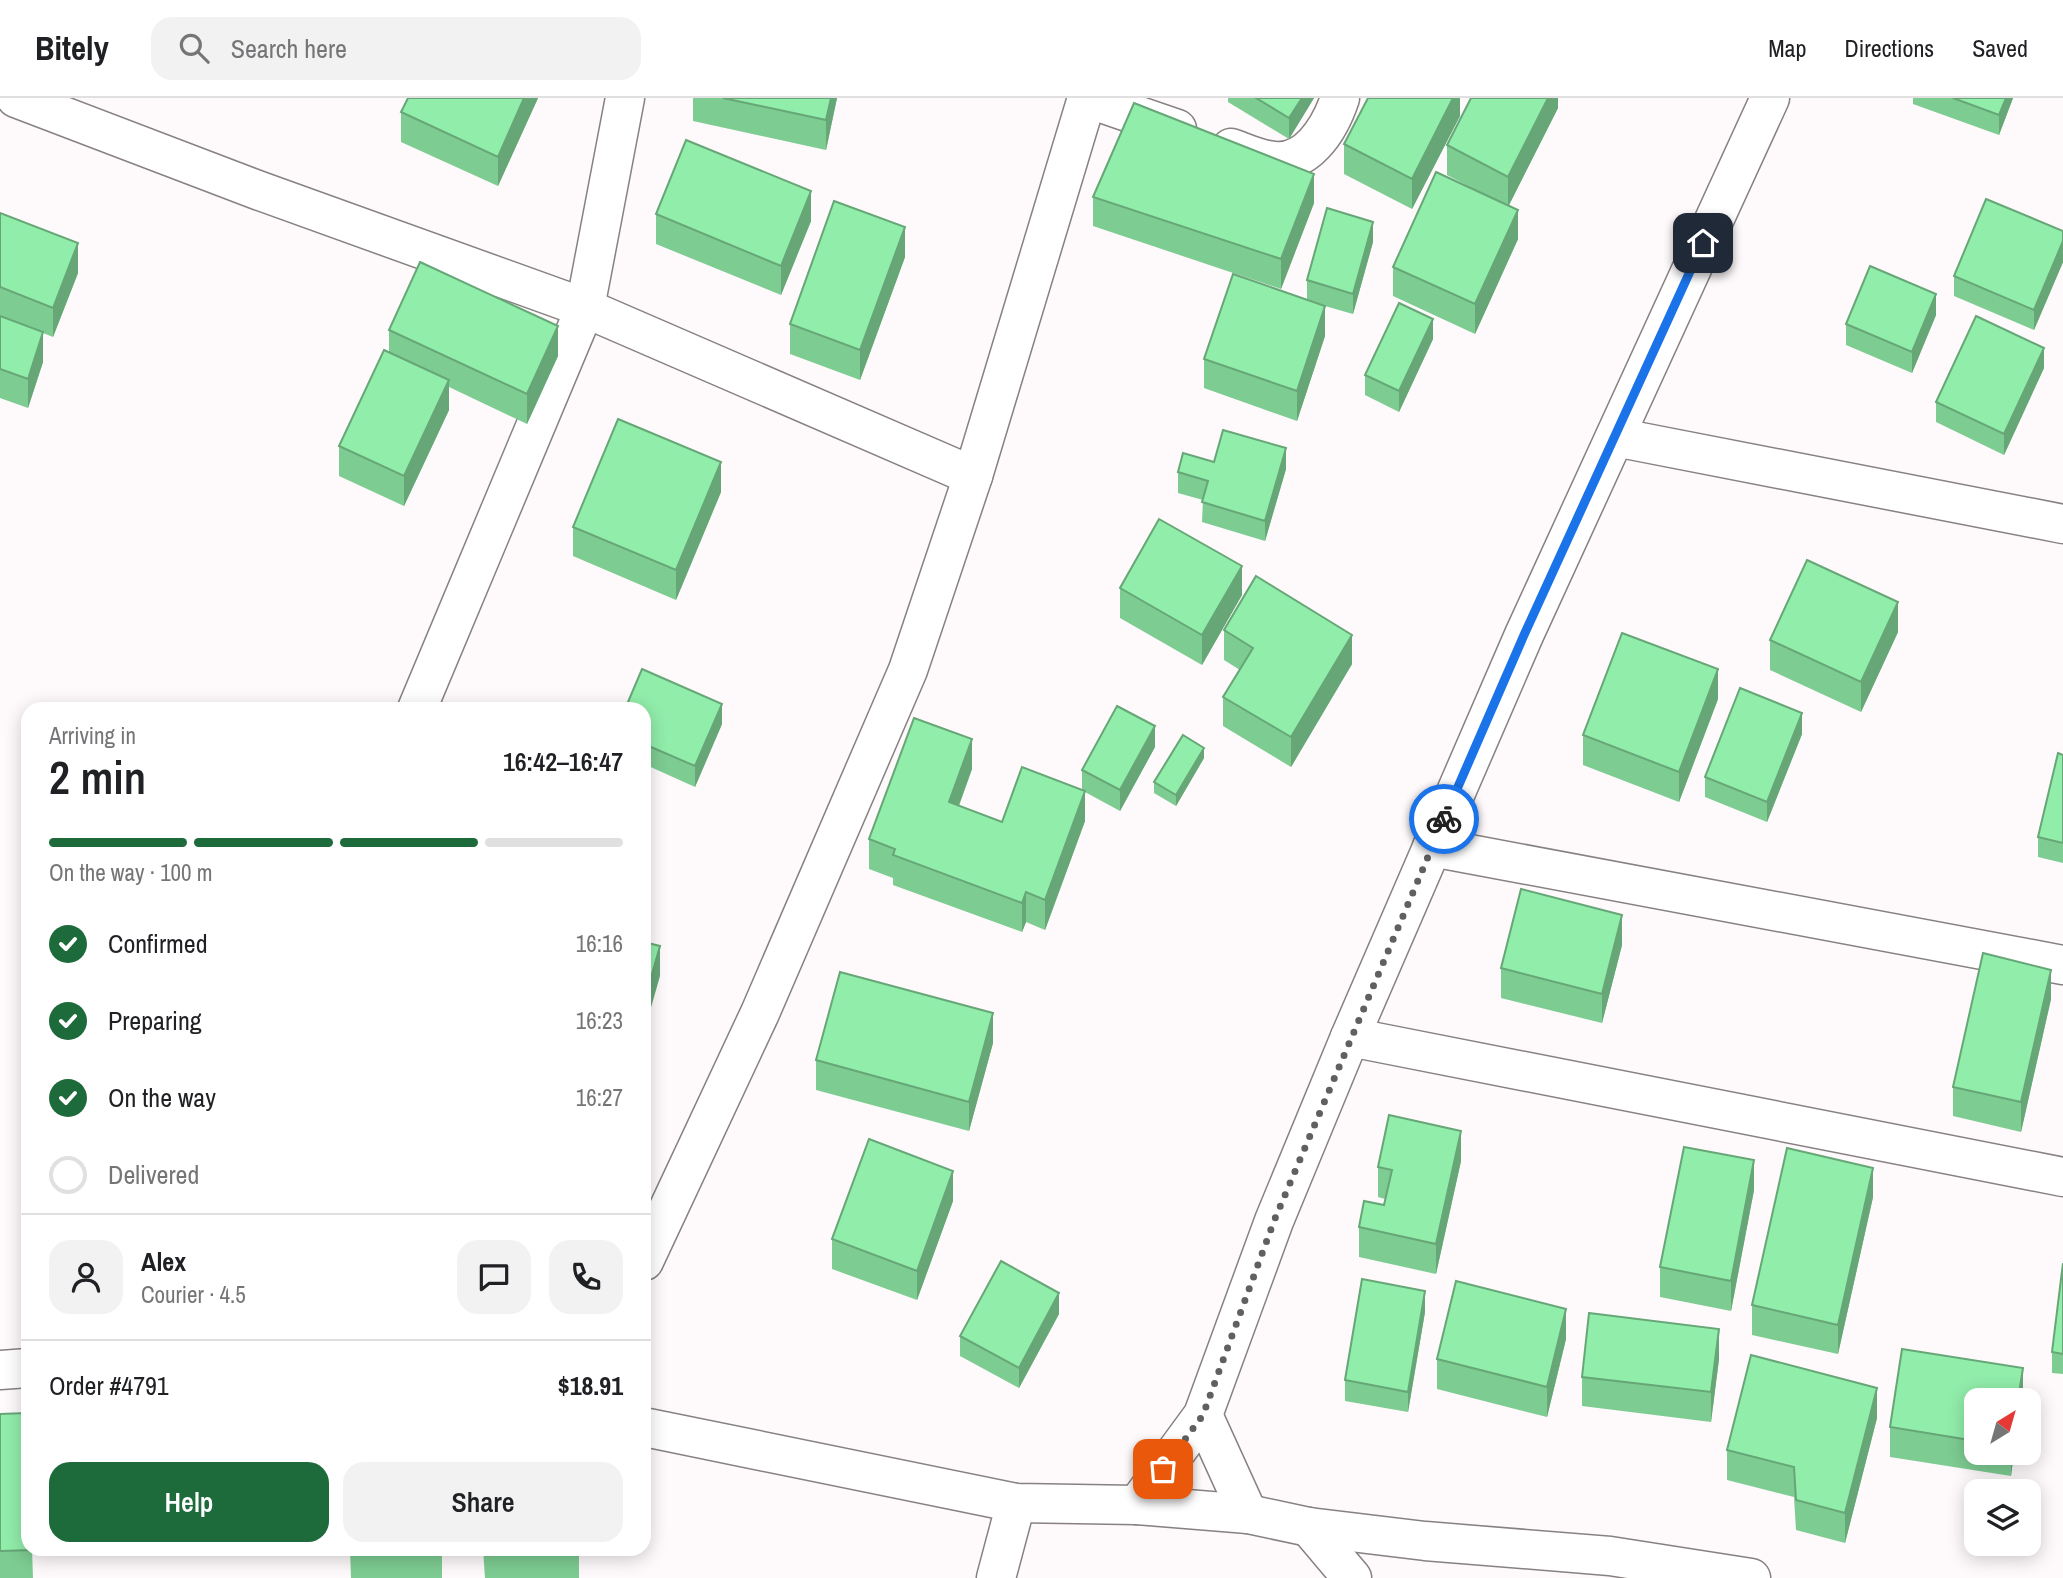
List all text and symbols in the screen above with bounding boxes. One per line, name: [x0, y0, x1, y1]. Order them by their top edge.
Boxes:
search box: [151, 17, 641, 80]
text: Bitely: [35, 26, 109, 70]
icon: search: [175, 29, 213, 67]
text: Search here: [231, 31, 347, 66]
text: Map: [1768, 32, 1806, 64]
text: Directions: [1844, 32, 1934, 64]
text: Saved: [1972, 32, 2028, 64]
pin: [1673, 213, 1733, 273]
icon: home: [1684, 224, 1722, 262]
text: Arriving in: [49, 720, 136, 751]
text: 16:42–16:47: [503, 744, 623, 779]
text: 2 min: [49, 746, 146, 808]
courier: [1409, 784, 1479, 854]
icon: bike: [1425, 800, 1463, 838]
text: On the way · 100 m: [49, 857, 213, 888]
icon: check: [49, 925, 87, 963]
text: Confirmed: [108, 926, 208, 961]
text: 16:16: [576, 928, 623, 959]
icon: check: [49, 1002, 87, 1040]
text: Preparing: [108, 1003, 202, 1038]
text: 16:23: [576, 1005, 623, 1036]
icon: check: [49, 1079, 87, 1117]
text: On the way: [108, 1080, 216, 1115]
text: 16:27: [576, 1082, 623, 1113]
text: Delivered: [108, 1157, 199, 1192]
button: person: [49, 1240, 123, 1314]
button: chat: [457, 1240, 531, 1314]
button: phone: [549, 1240, 623, 1314]
text: Alex: [141, 1244, 186, 1279]
text: Courier · 4.5: [141, 1279, 246, 1310]
text: Order #4791: [49, 1368, 169, 1403]
text: $18.91: [558, 1368, 623, 1403]
north arrow: [1964, 1388, 2040, 1465]
map controls: [1964, 1388, 2041, 1556]
pin: [1133, 1439, 1193, 1499]
icon: bag: [1144, 1450, 1182, 1488]
button: Help: [49, 1462, 329, 1542]
button: Share: [343, 1462, 623, 1542]
button: layers: [1964, 1479, 2041, 1556]

